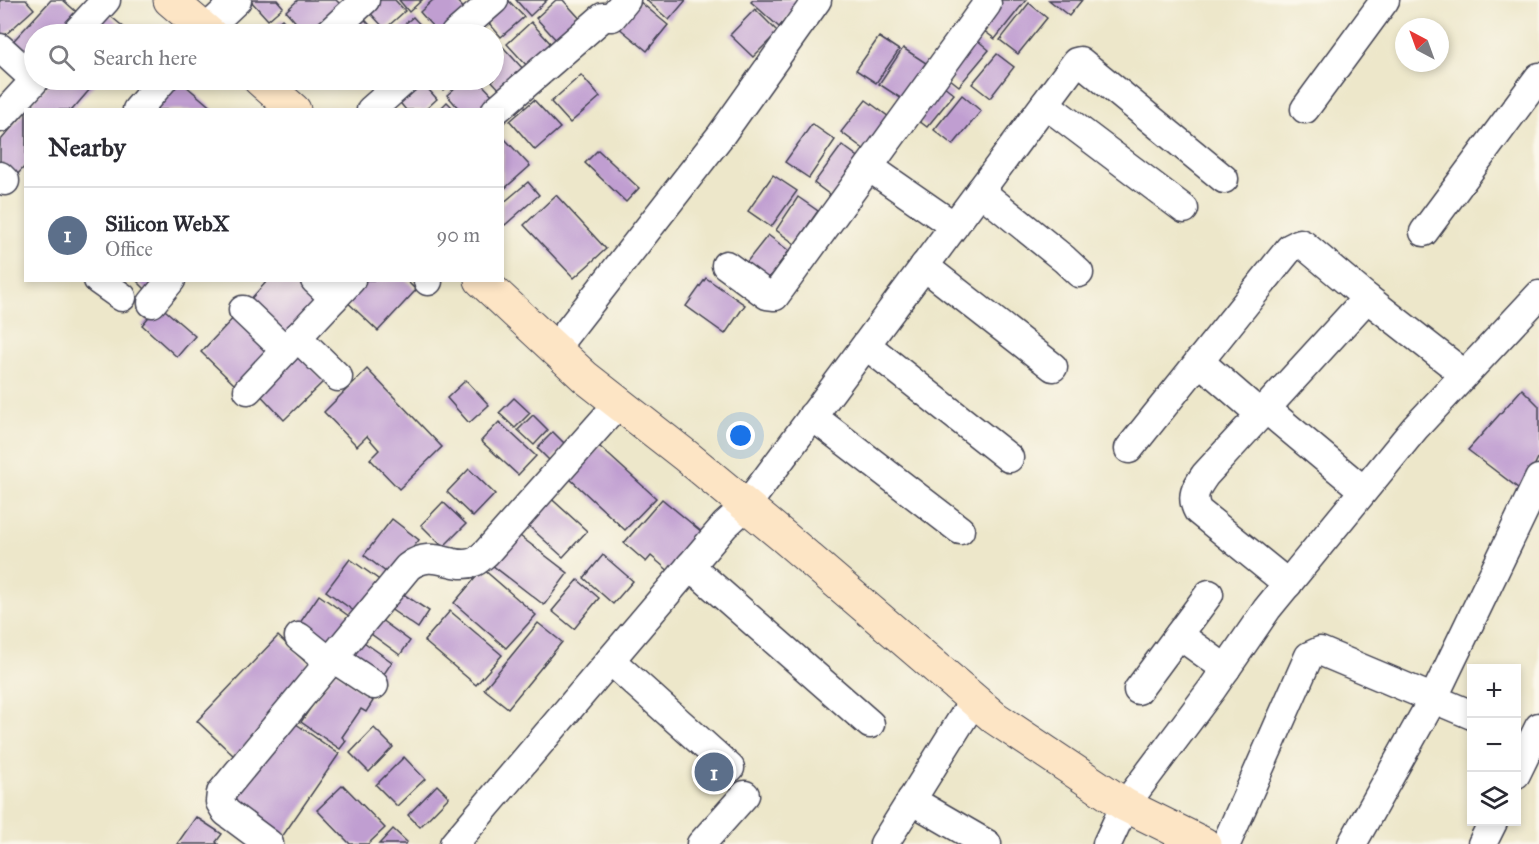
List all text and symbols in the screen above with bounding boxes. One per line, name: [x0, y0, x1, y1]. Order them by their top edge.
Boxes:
north arrow: [1395, 18, 1449, 72]
search box: [24, 24, 504, 90]
icon: search: [45, 41, 78, 74]
text: Search here: [93, 44, 197, 71]
text: Nearby: [48, 131, 126, 163]
text: Silicon WebX: [105, 210, 230, 237]
text: 1: [64, 223, 71, 247]
text: 90 m: [437, 223, 480, 247]
text: Office: [105, 237, 153, 261]
your location: [726, 421, 755, 450]
map controls: [1467, 664, 1521, 826]
button: +: [1467, 664, 1521, 718]
button: −: [1467, 718, 1521, 772]
pin: 1: [694, 750, 734, 794]
button: layers: [1467, 772, 1521, 826]

